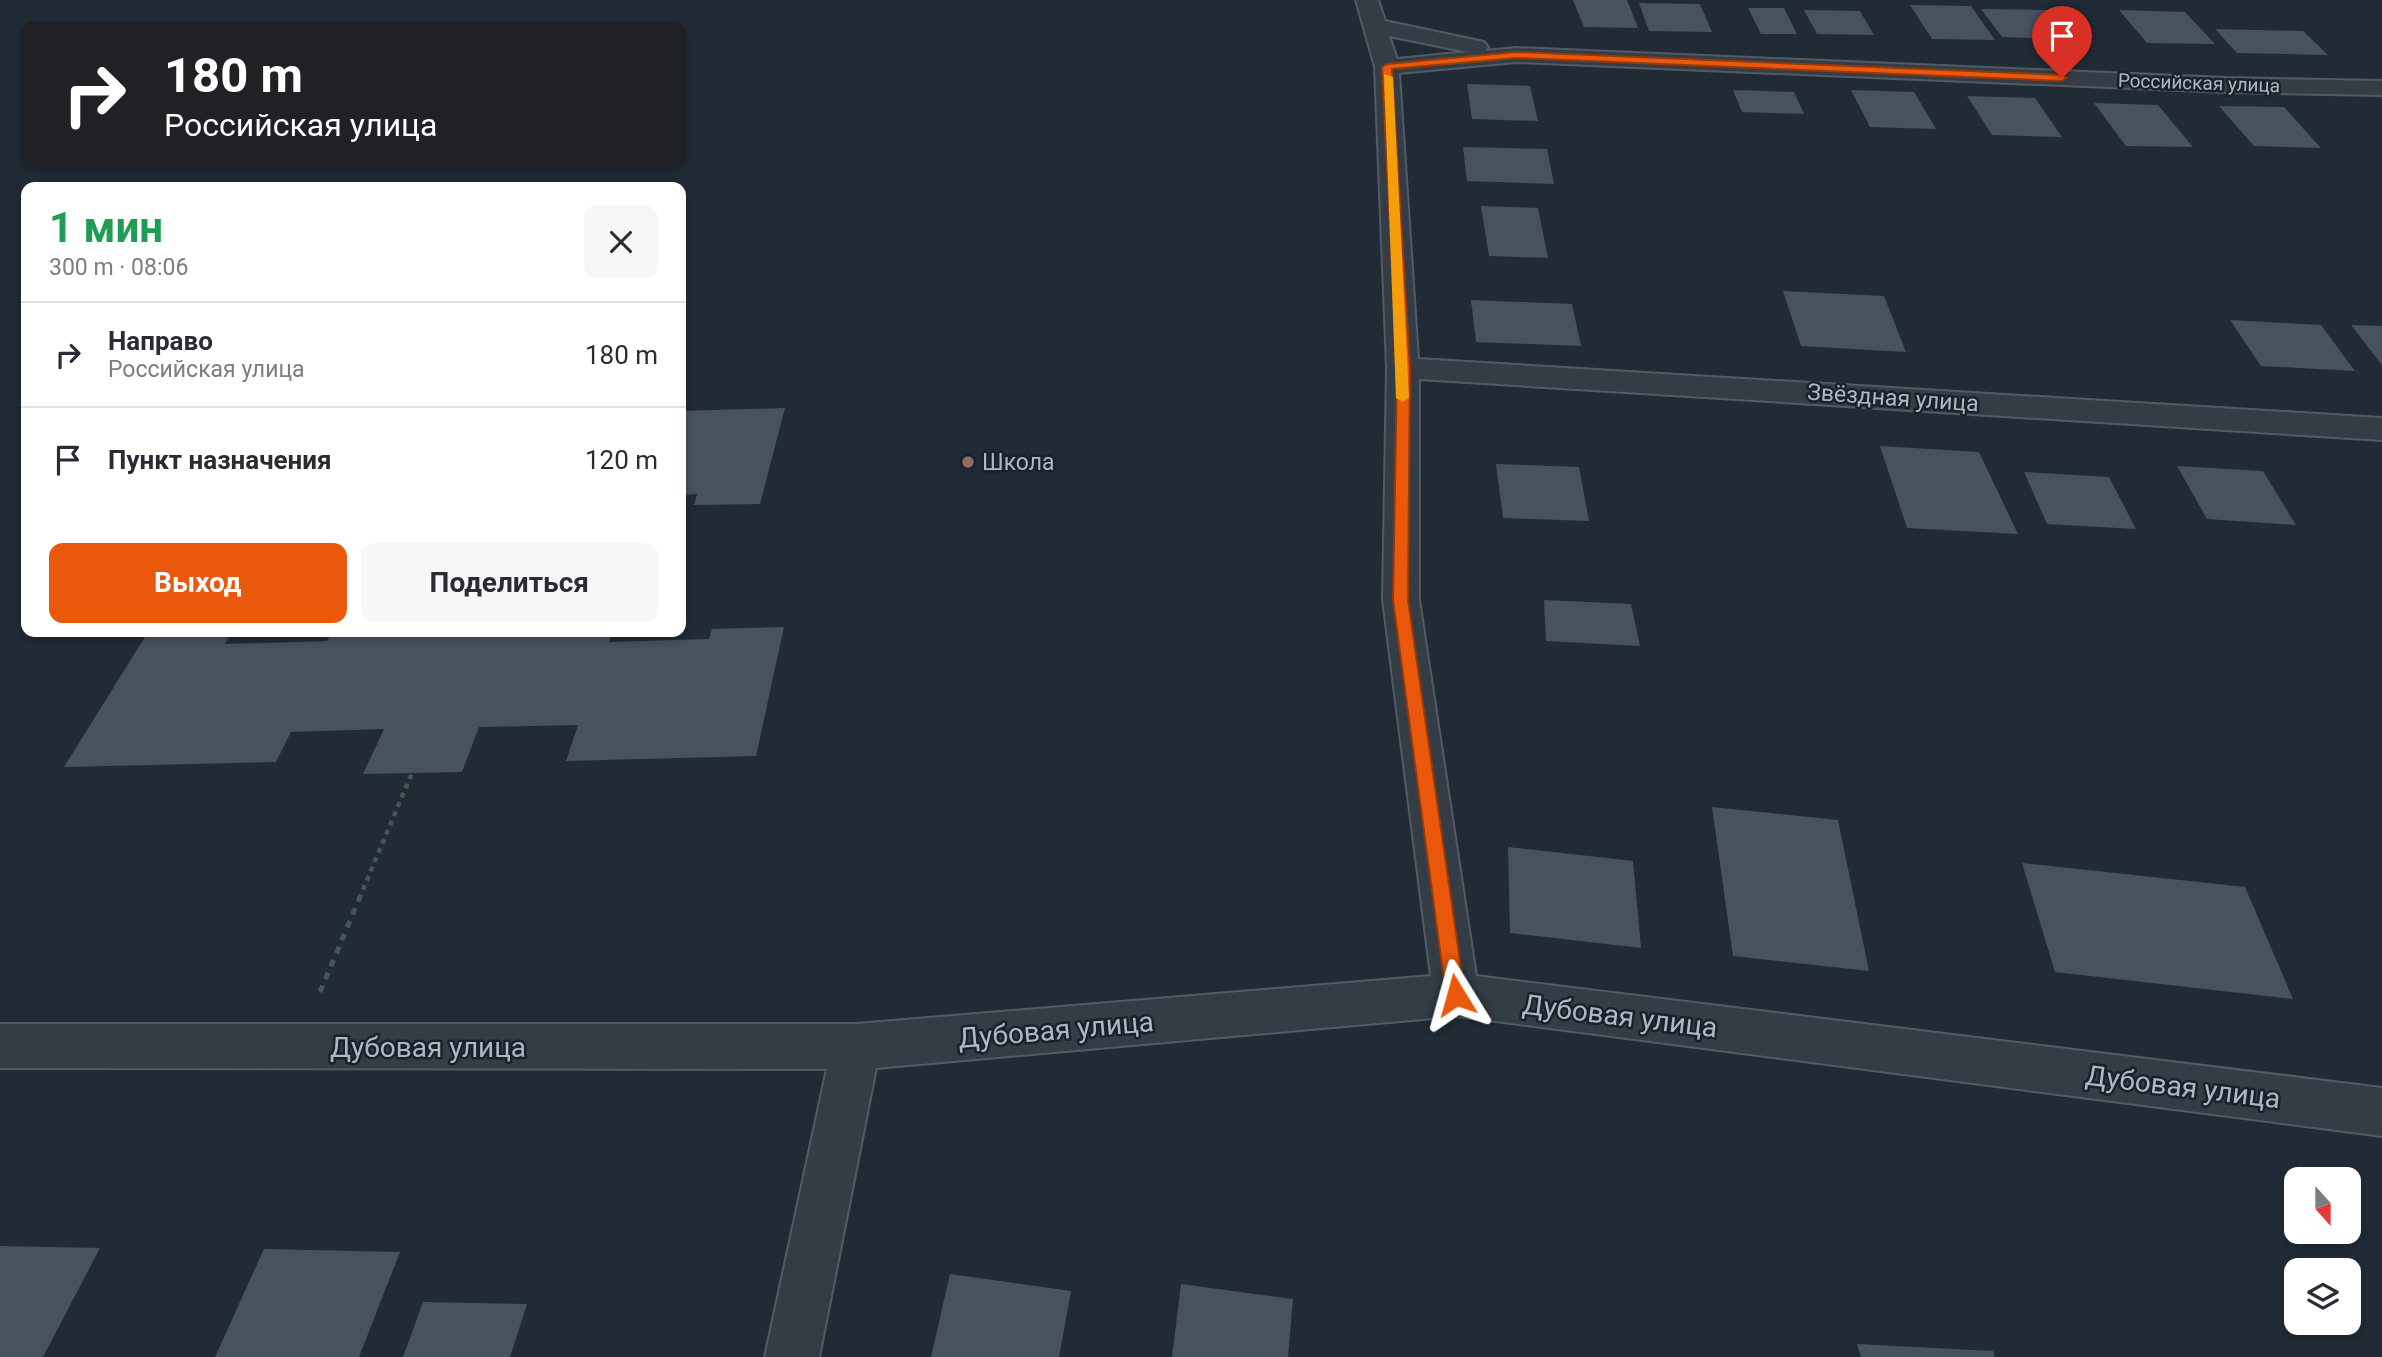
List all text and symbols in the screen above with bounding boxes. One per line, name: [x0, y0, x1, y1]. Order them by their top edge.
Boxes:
pin: [2032, 6, 2092, 78]
icon: arrive: [2043, 17, 2081, 55]
text: 180 m: [164, 47, 303, 104]
icon: right: [49, 49, 140, 140]
street label: Российская улица: [2117, 69, 2281, 97]
text: Российская улица: [164, 106, 437, 144]
text: 1 мин: [49, 203, 163, 252]
button: close: [584, 205, 658, 279]
text: 300 m · 08:06: [49, 254, 188, 281]
text: Направо: [108, 326, 213, 356]
icon: right: [49, 336, 87, 374]
text: 180 m: [585, 340, 658, 370]
text: Российская улица: [108, 356, 305, 383]
street label: Звёздная улица: [1806, 379, 1980, 417]
icon: arrive: [49, 441, 87, 479]
text: Пункт назначения: [108, 445, 332, 475]
text: 120 m: [585, 445, 658, 475]
place label: Школа: [982, 449, 1055, 476]
marker: Школа: [960, 454, 976, 470]
button: Выход: [49, 543, 347, 623]
button: Поделиться: [361, 543, 658, 623]
position arrow: [1419, 958, 1493, 1032]
street label: Дубовая улица: [1521, 988, 1719, 1044]
street label: Дубовая улица: [957, 1005, 1155, 1055]
street label: Дубовая улица: [330, 1031, 526, 1064]
street label: Дубовая улица: [2084, 1059, 2282, 1115]
north arrow: [2284, 1167, 2361, 1244]
map controls: [2284, 1167, 2361, 1335]
button: layers: [2284, 1258, 2361, 1335]

